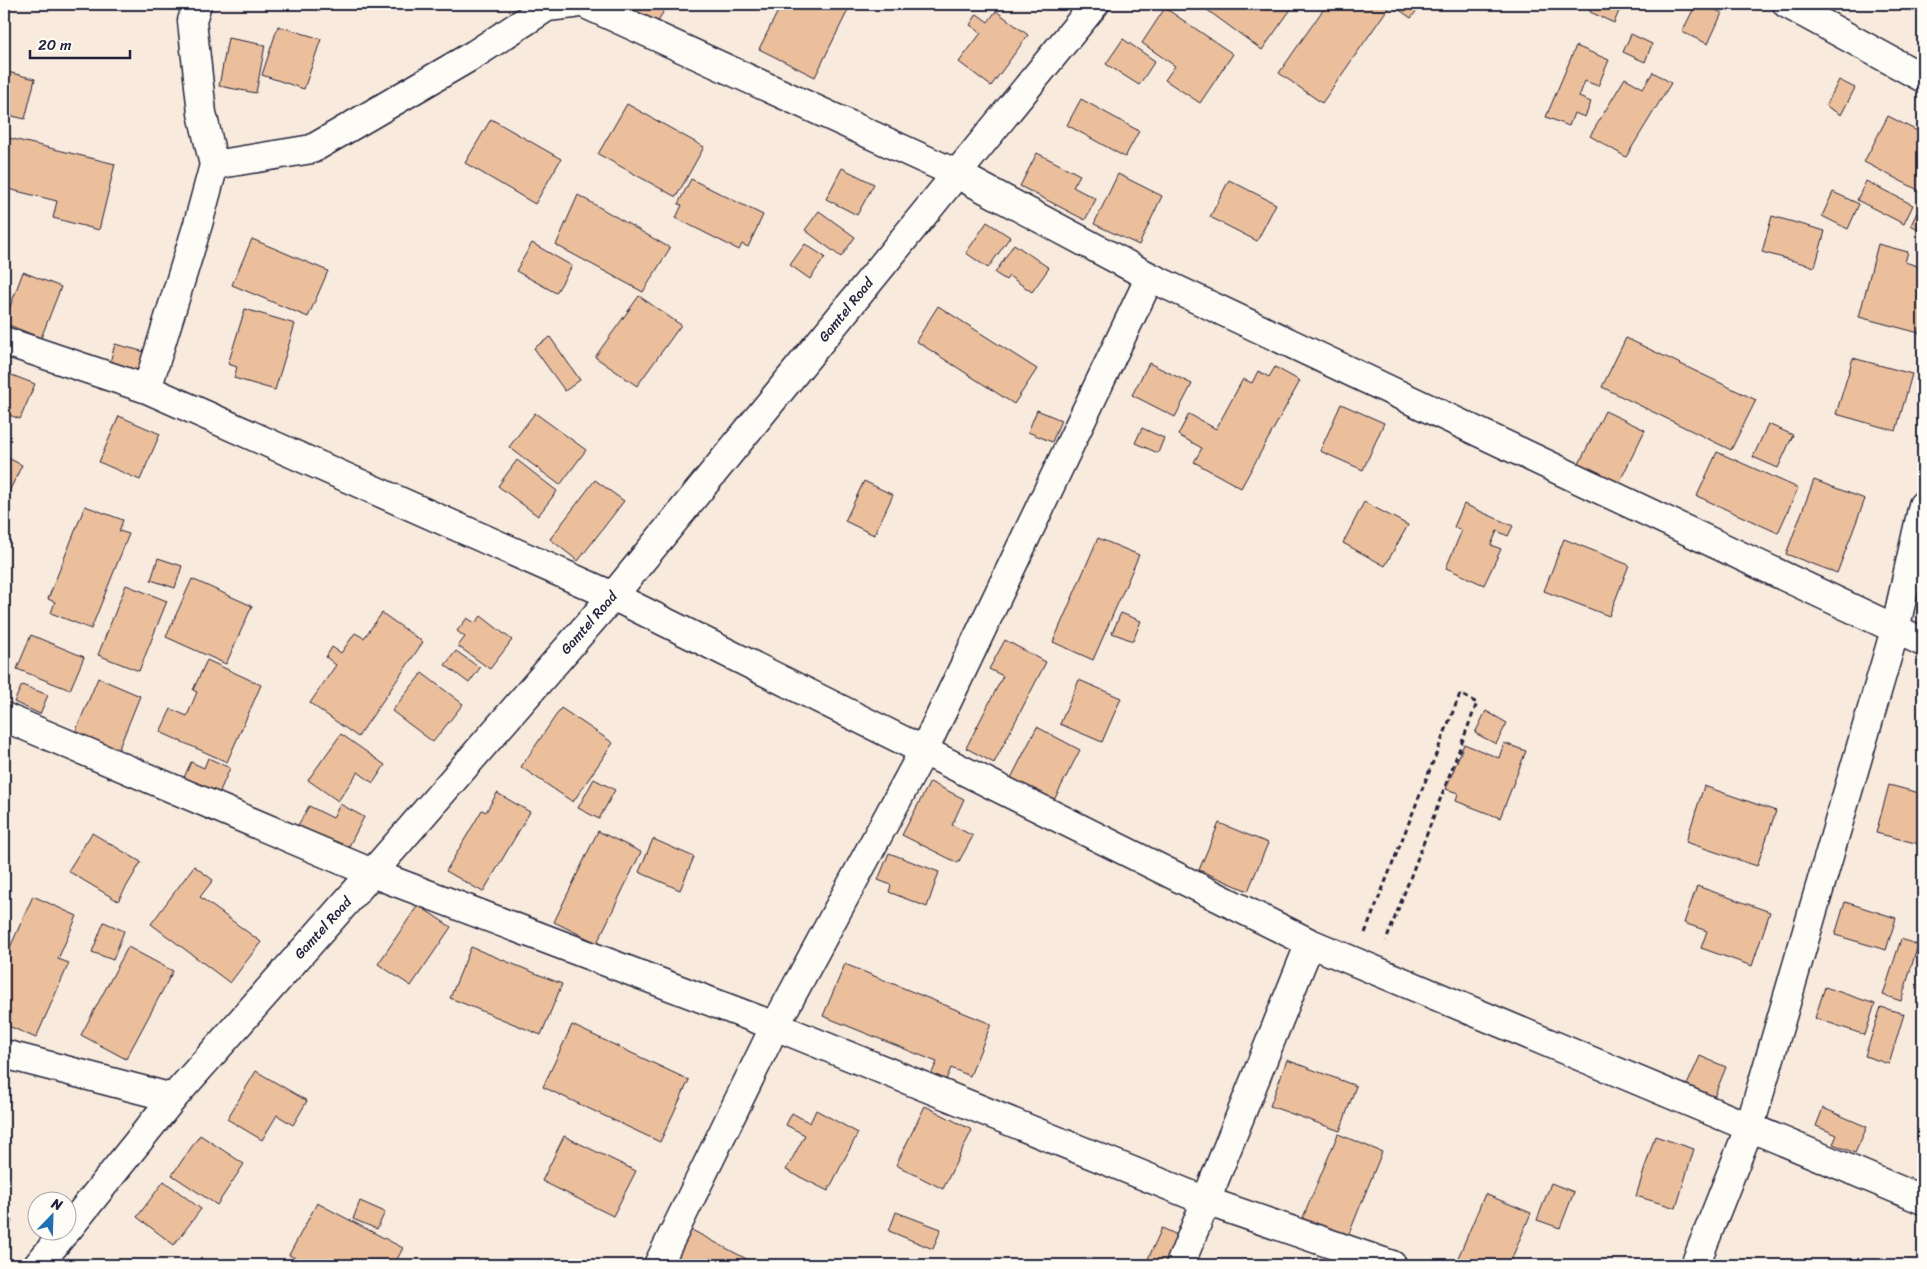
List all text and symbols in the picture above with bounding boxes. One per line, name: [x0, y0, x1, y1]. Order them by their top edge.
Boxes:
scale bar: [30, 28, 130, 60]
text: 20 m: [38, 32, 72, 58]
street label: Gamtel Road: [812, 271, 881, 348]
street label: Gamtel Road: [554, 584, 625, 660]
street label: Gamtel Road: [288, 890, 359, 965]
text: N: [47, 1191, 67, 1218]
north arrow: [28, 1192, 78, 1242]

